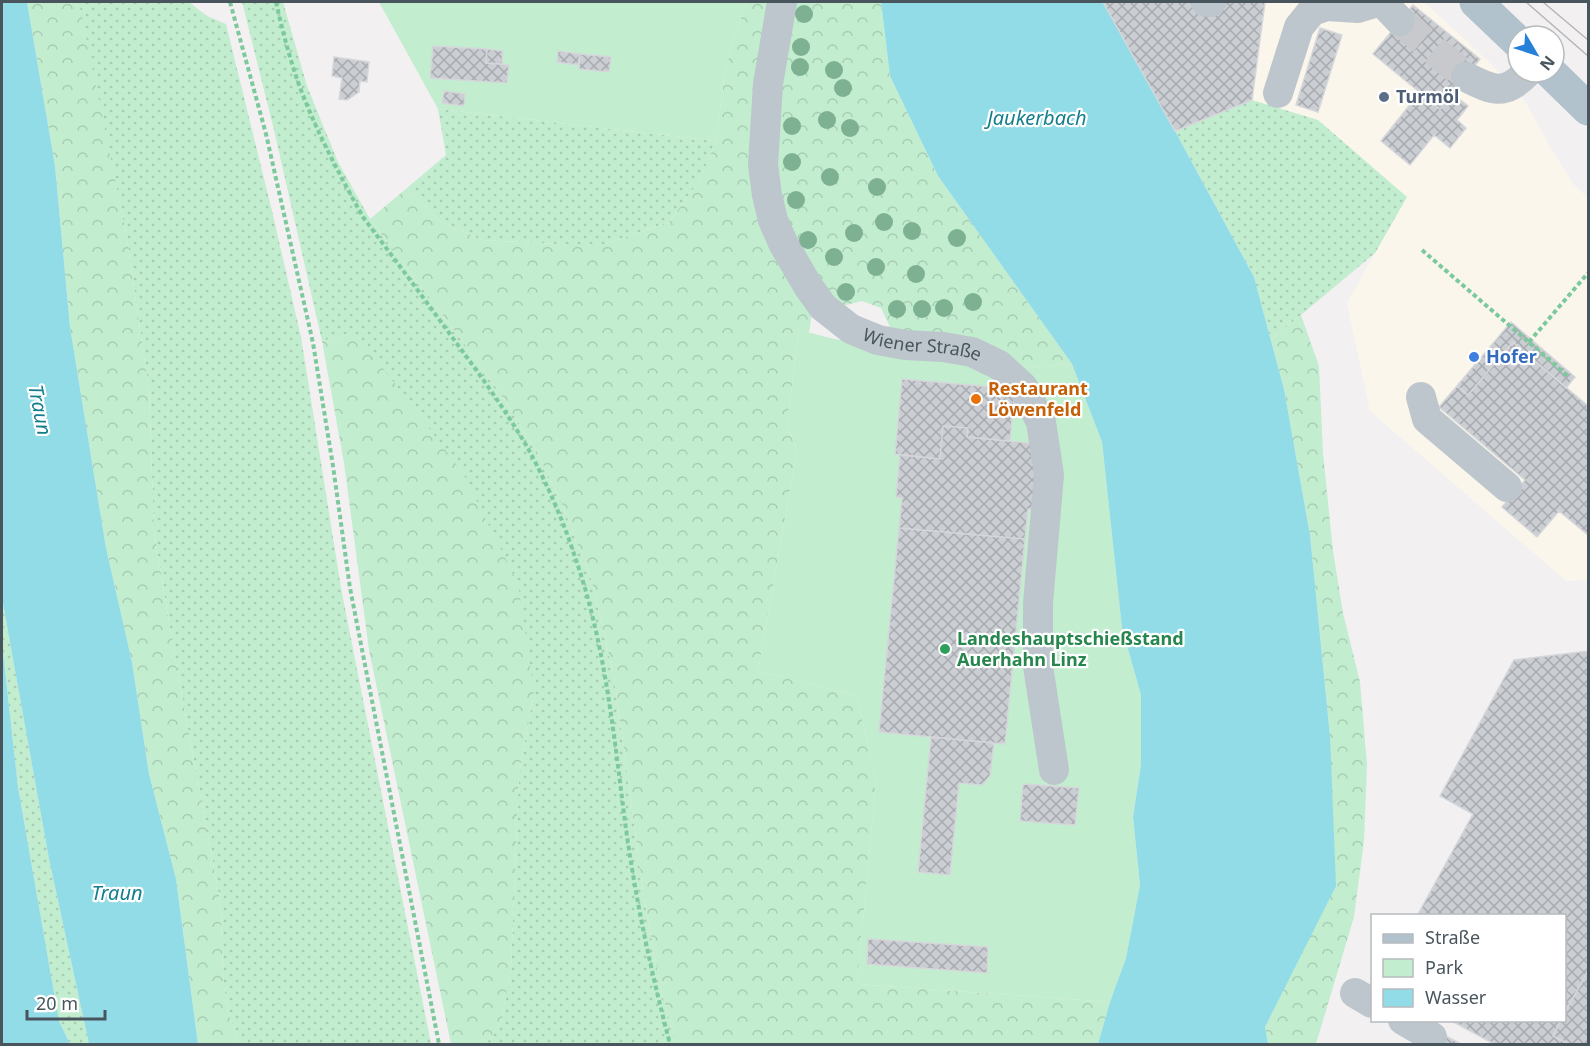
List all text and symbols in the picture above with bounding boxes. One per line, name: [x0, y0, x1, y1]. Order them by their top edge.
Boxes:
north arrow: [1506, 24, 1566, 84]
text: N: [1535, 51, 1560, 75]
place label: Turmöl: [1396, 84, 1459, 108]
marker: Turmöl: [1377, 90, 1391, 104]
water label: Jaukerbach: [983, 104, 1087, 131]
street label: Wiener Straße: [859, 322, 986, 366]
place label: Hofer: [1486, 344, 1537, 368]
marker: Hofer: [1467, 350, 1481, 364]
place label: Restaurant Löwenfeld: [988, 376, 1088, 421]
water label: Traun: [22, 382, 59, 438]
marker: Restaurant Löwenfeld: [969, 392, 983, 406]
place label: Landeshauptschießstand Auerhahn Linz: [957, 626, 1184, 671]
marker: Landeshauptschießstand Auerhahn Linz: [938, 642, 952, 656]
water label: Traun: [91, 879, 143, 906]
legend: [1371, 914, 1566, 1022]
text: Straße: [1425, 925, 1480, 949]
text: Park: [1425, 955, 1463, 979]
scale bar: [27, 983, 105, 1021]
text: Wasser: [1425, 985, 1487, 1009]
text: 20 m: [36, 991, 78, 1015]

